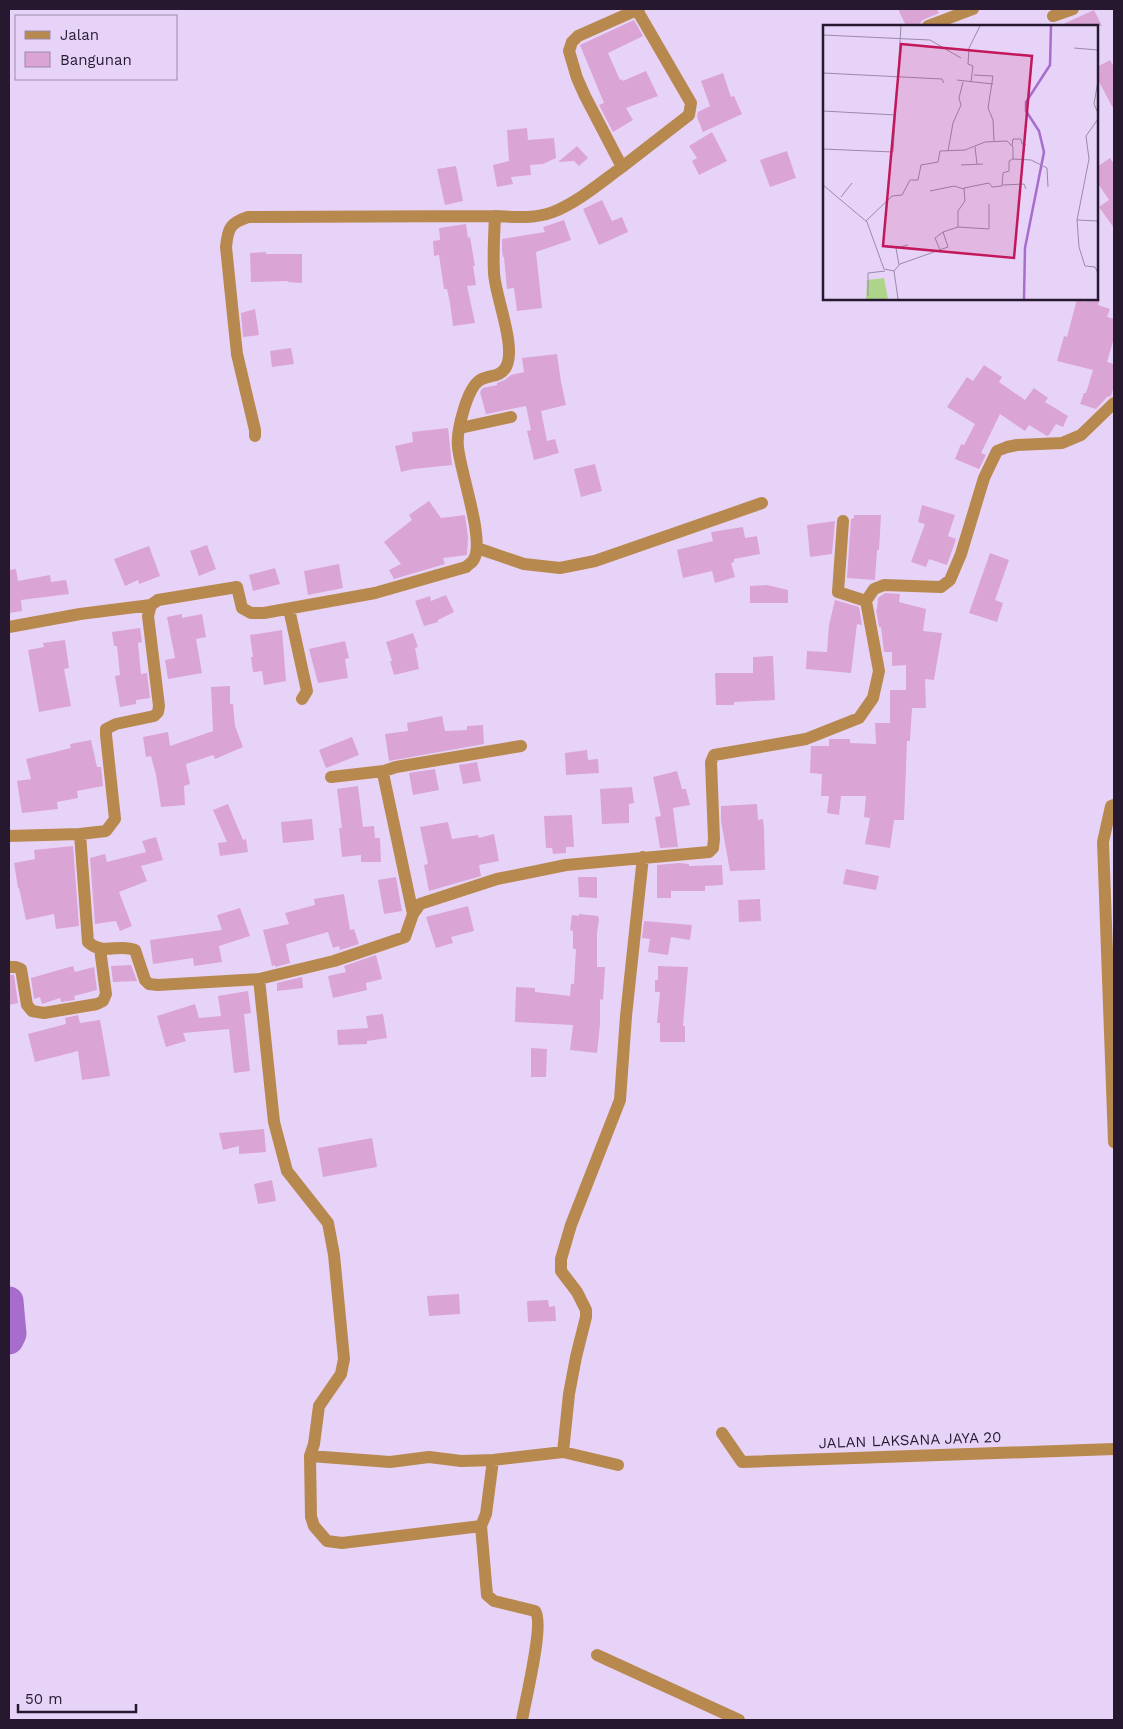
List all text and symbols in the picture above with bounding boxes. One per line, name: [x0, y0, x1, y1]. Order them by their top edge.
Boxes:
legend: [15, 15, 178, 80]
inset map: [823, 25, 1098, 300]
text: Jalan: [60, 26, 99, 44]
text: Bangunan: [60, 51, 132, 69]
street label: JALAN LAKSANA JAYA 20: [818, 1428, 1002, 1452]
scale bar: [18, 1682, 135, 1714]
text: 50 m: [25, 1690, 62, 1708]

